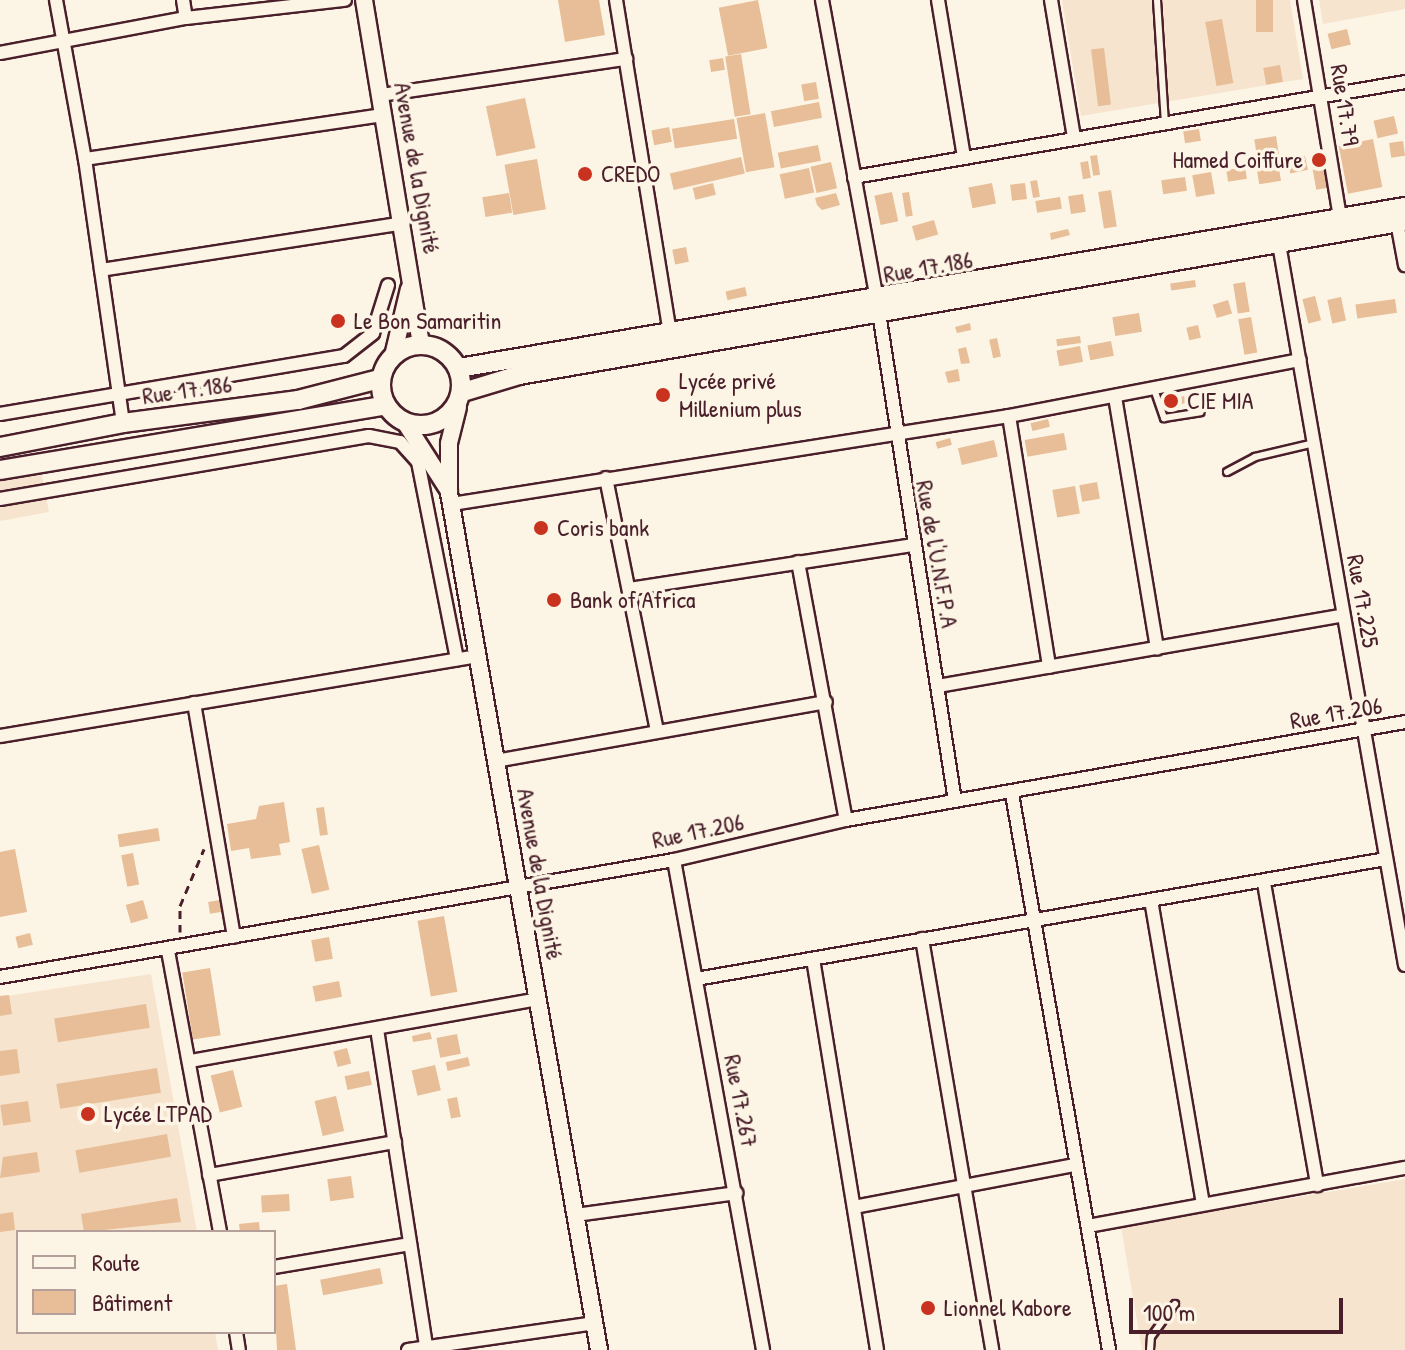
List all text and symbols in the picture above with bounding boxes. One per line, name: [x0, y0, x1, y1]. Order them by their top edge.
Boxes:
street label: Rue 17.79: [1324, 62, 1366, 148]
street label: Avenue de la Dignité: [388, 80, 446, 256]
place label: Hamed Coiffure: [1172, 146, 1303, 174]
marker: Hamed Coiffure: [1310, 151, 1328, 169]
place label: CREDO: [601, 160, 660, 188]
marker: CREDO: [576, 165, 594, 183]
street label: Rue 17.186: [881, 245, 975, 289]
place label: Le Bon Samaritin: [354, 307, 501, 335]
marker: Le Bon Samaritin: [329, 312, 347, 330]
place label: Lycée privé Millenium plus: [679, 367, 802, 423]
street label: Rue 17.186: [140, 369, 234, 411]
marker: Lycée privé Millenium plus: [654, 386, 672, 404]
place label: CIE MIA: [1187, 387, 1254, 415]
marker: CIE MIA: [1162, 392, 1180, 410]
street label: Rue de l'U.N.F.P.A: [910, 478, 964, 630]
place label: Coris bank: [557, 514, 649, 542]
marker: Coris bank: [532, 519, 550, 537]
street label: Rue 17.225: [1341, 552, 1385, 650]
place label: Bank of Africa: [570, 586, 695, 614]
marker: Bank of Africa: [545, 591, 563, 609]
street label: Rue 17.206: [1288, 691, 1384, 735]
street label: Avenue de la Dignité: [511, 786, 569, 962]
street label: Rue 17.206: [650, 807, 746, 855]
street label: Rue 17.267: [718, 1052, 764, 1150]
place label: Lycée LTPAD: [104, 1100, 212, 1128]
marker: Lycée LTPAD: [79, 1105, 97, 1123]
legend: [16, 1230, 276, 1334]
text: Route: [92, 1246, 140, 1278]
scale bar: [1133, 1282, 1347, 1332]
text: Bâtiment: [92, 1286, 172, 1318]
place label: Lionnel Kabore: [944, 1294, 1071, 1322]
text: 100 m: [1143, 1296, 1195, 1328]
marker: Lionnel Kabore: [919, 1299, 937, 1317]

